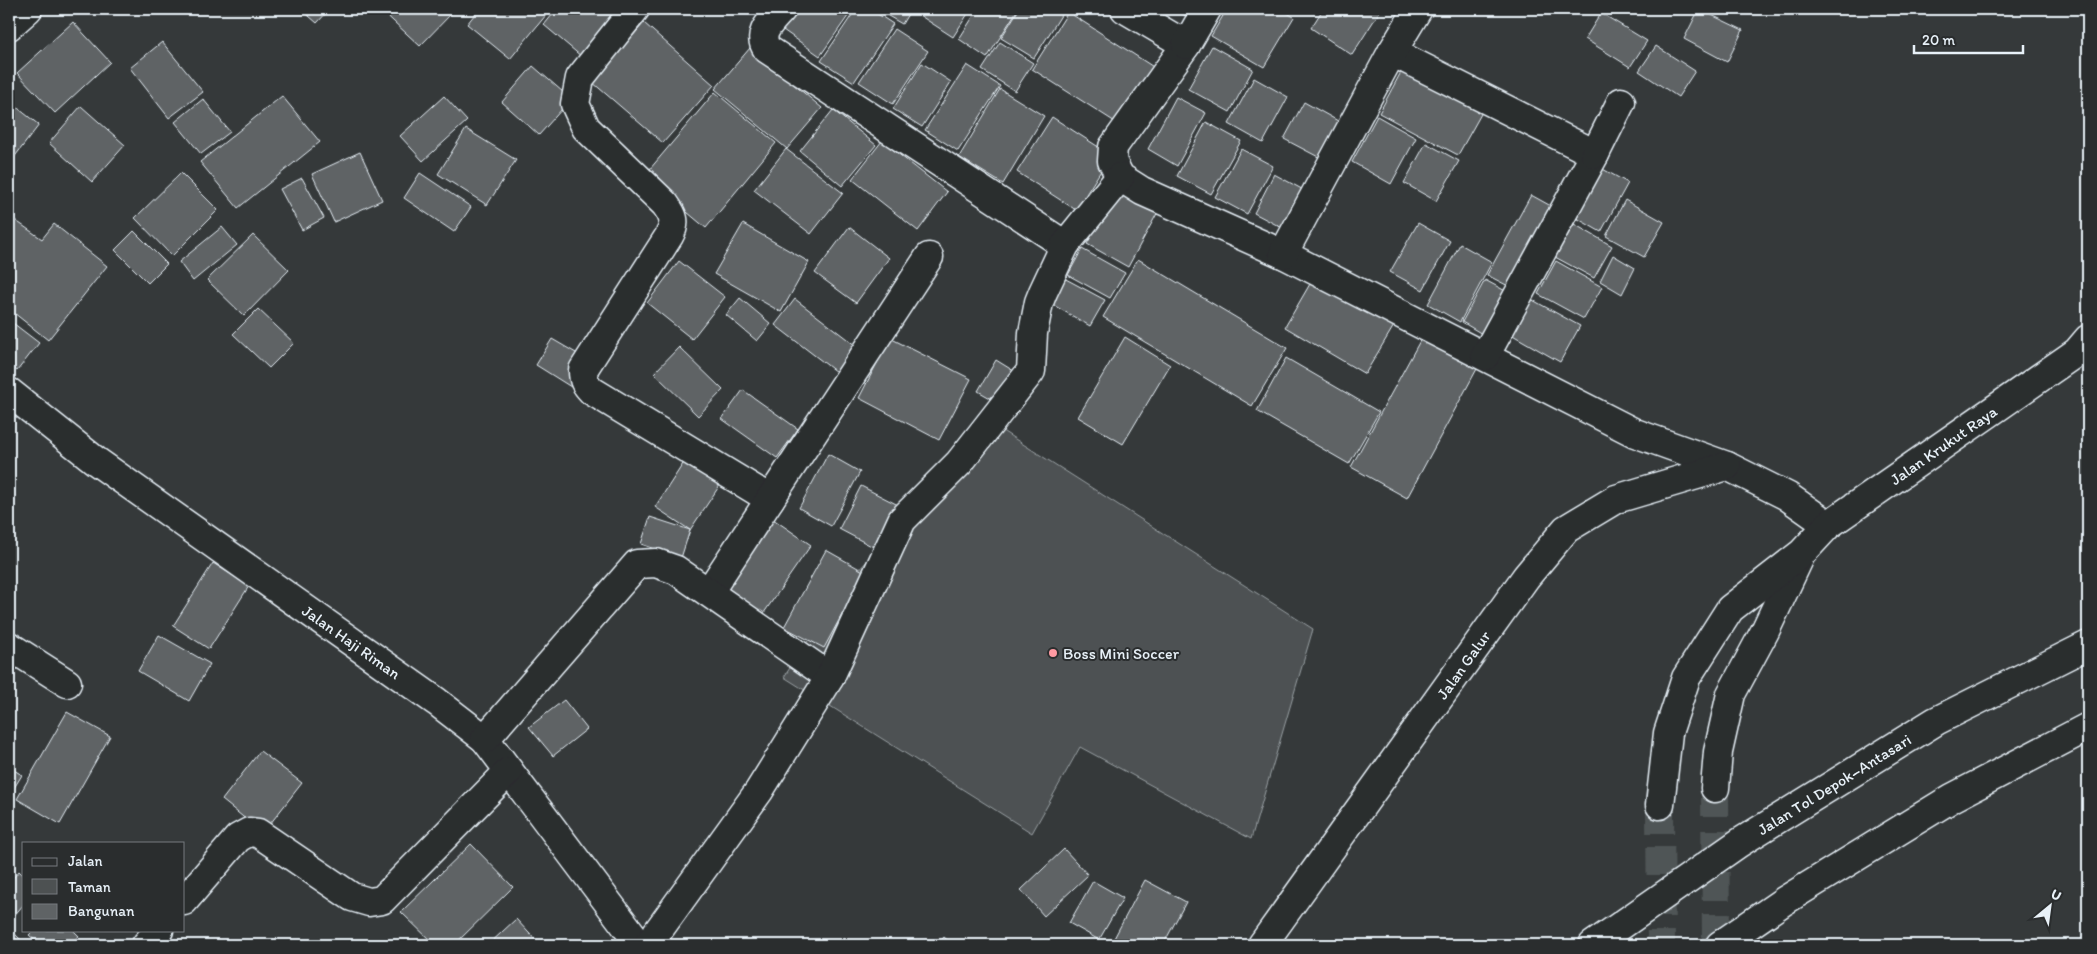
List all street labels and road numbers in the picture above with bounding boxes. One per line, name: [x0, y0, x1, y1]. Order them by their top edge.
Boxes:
street label: Jalan Krukut Raya: [1886, 401, 2001, 489]
street label: Jalan Haji Riman: [299, 600, 405, 683]
street label: Jalan Galur: [1432, 626, 1494, 703]
street label: Jalan Tol Depok–Antasari: [1754, 729, 1914, 839]

